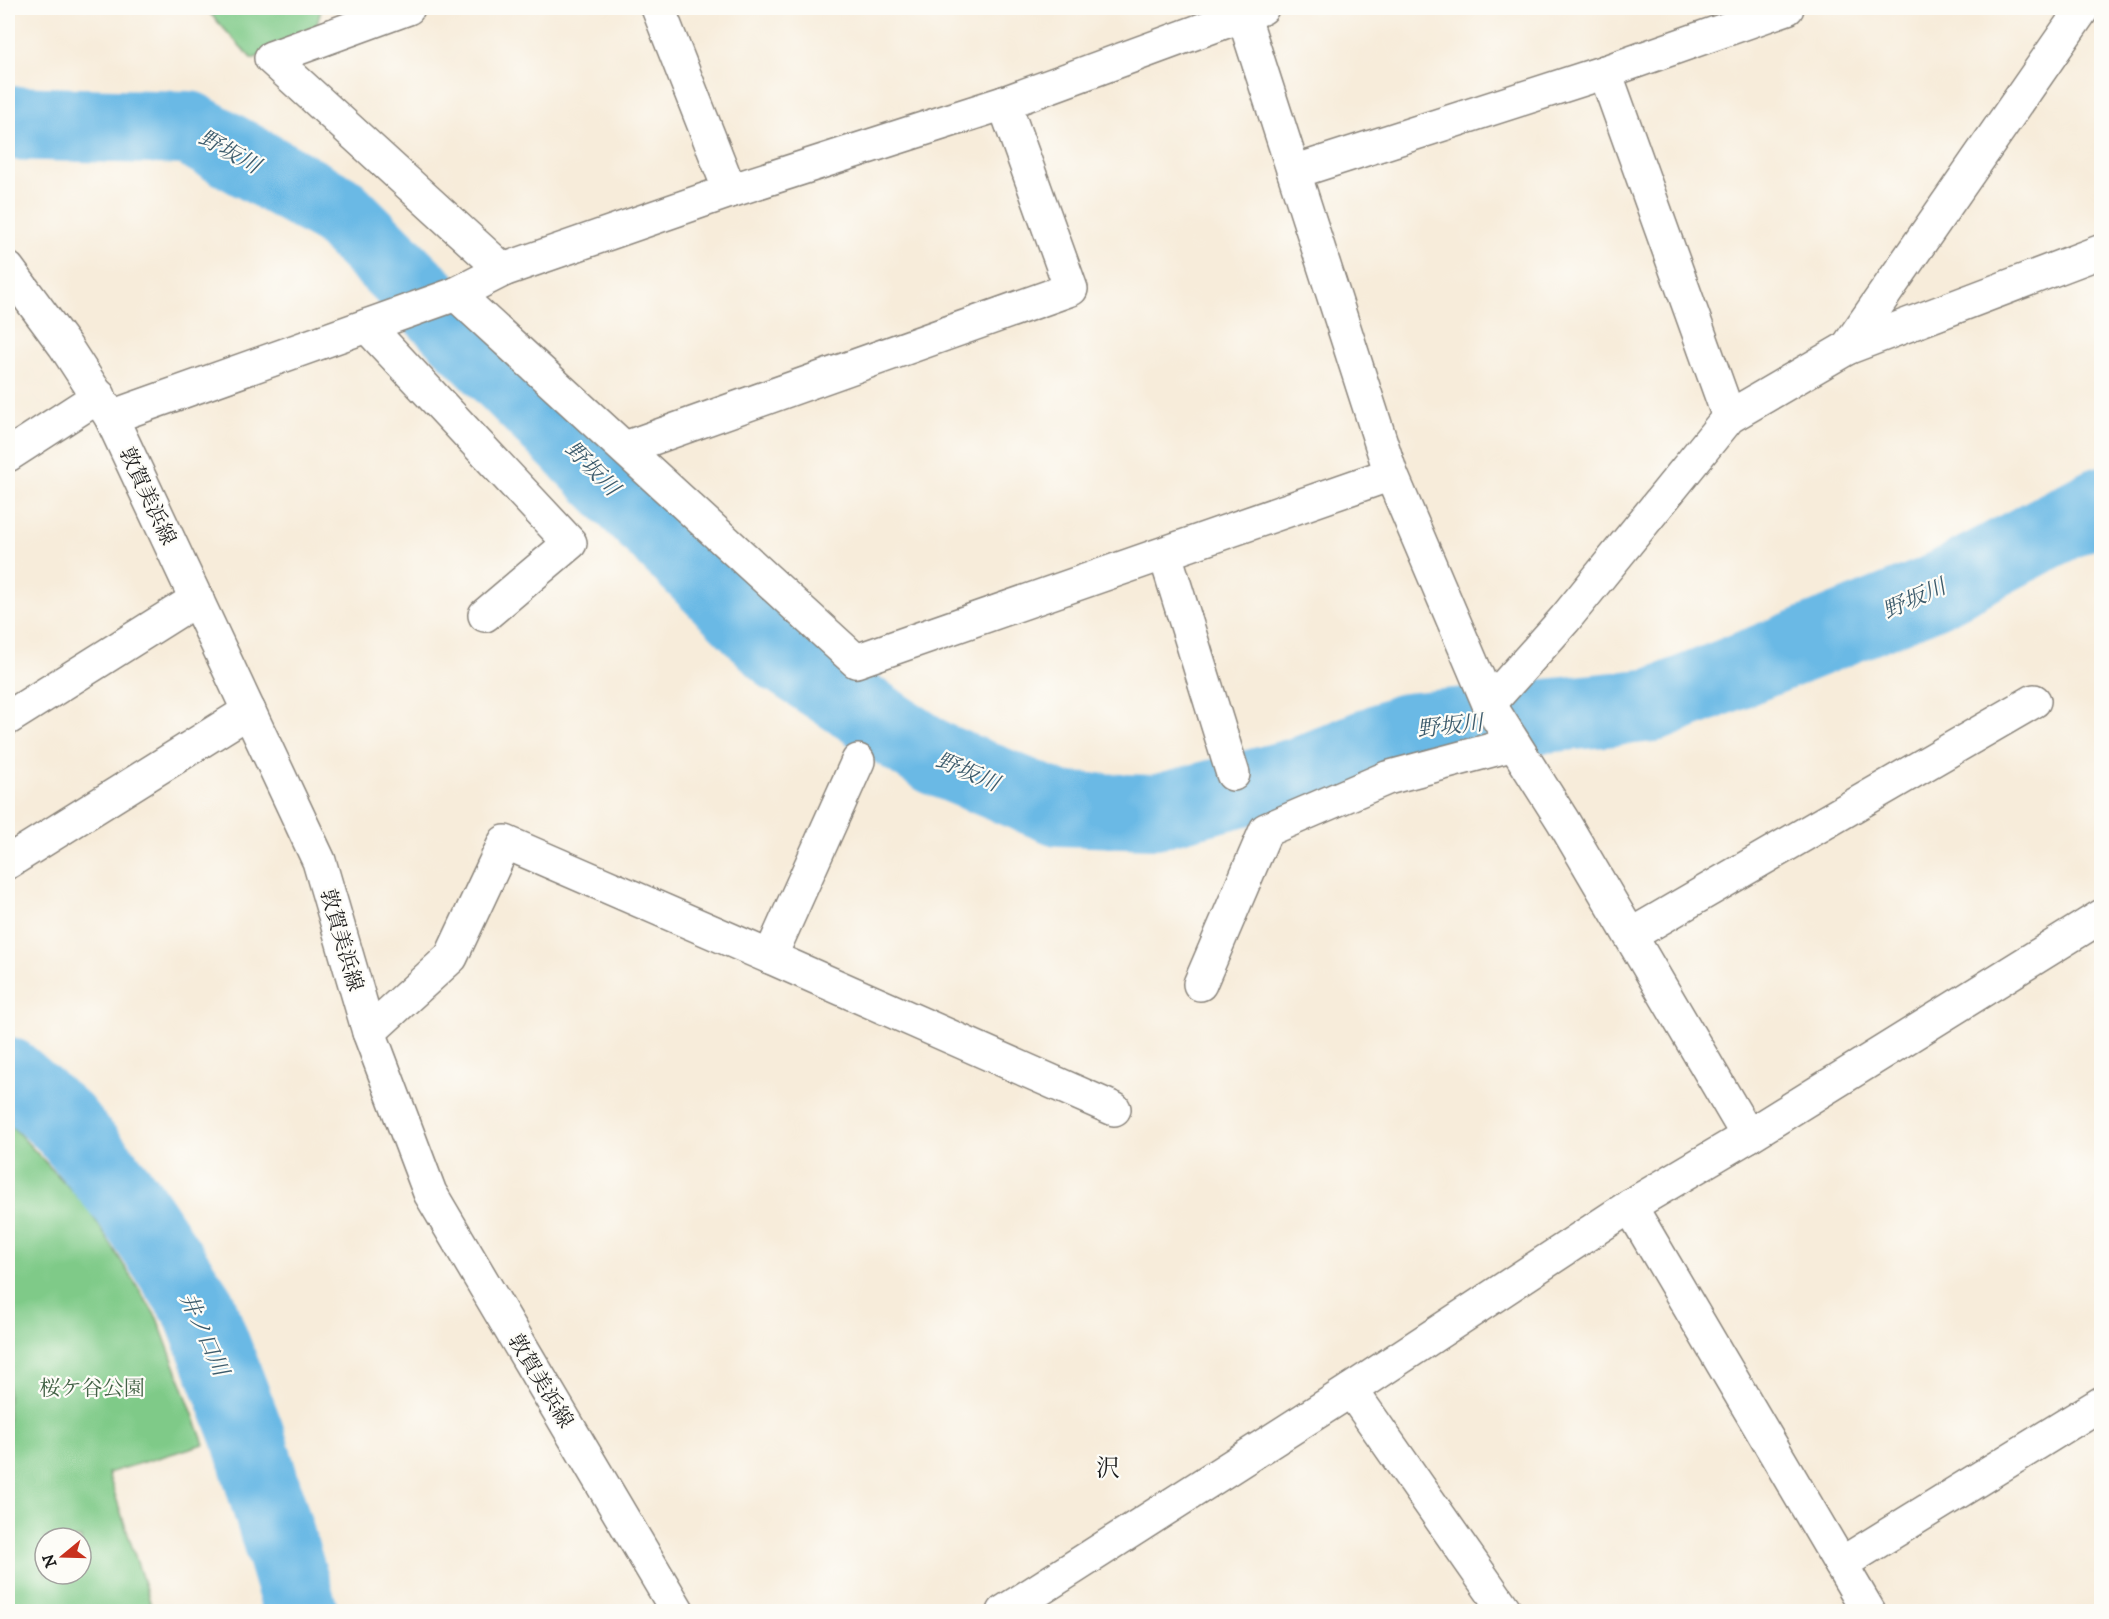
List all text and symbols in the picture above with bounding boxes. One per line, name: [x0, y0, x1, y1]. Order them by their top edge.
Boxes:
water label: 野坂川: [194, 125, 266, 181]
water label: 野坂川: [559, 436, 626, 503]
street label: 敦賀美浜線: [113, 443, 181, 549]
water label: 野坂川: [1879, 573, 1952, 625]
water label: 野坂川: [1416, 709, 1486, 743]
water label: 野坂川: [932, 747, 1005, 798]
street label: 敦賀美浜線: [314, 886, 368, 994]
water label: 井ノ口川: [173, 1289, 235, 1382]
street label: 敦賀美浜線: [502, 1330, 578, 1433]
park label: 桜ケ谷公園: [40, 1376, 145, 1402]
district label: 沢: [1096, 1454, 1120, 1484]
north arrow: [33, 1526, 93, 1586]
text: N: [38, 1551, 61, 1570]

